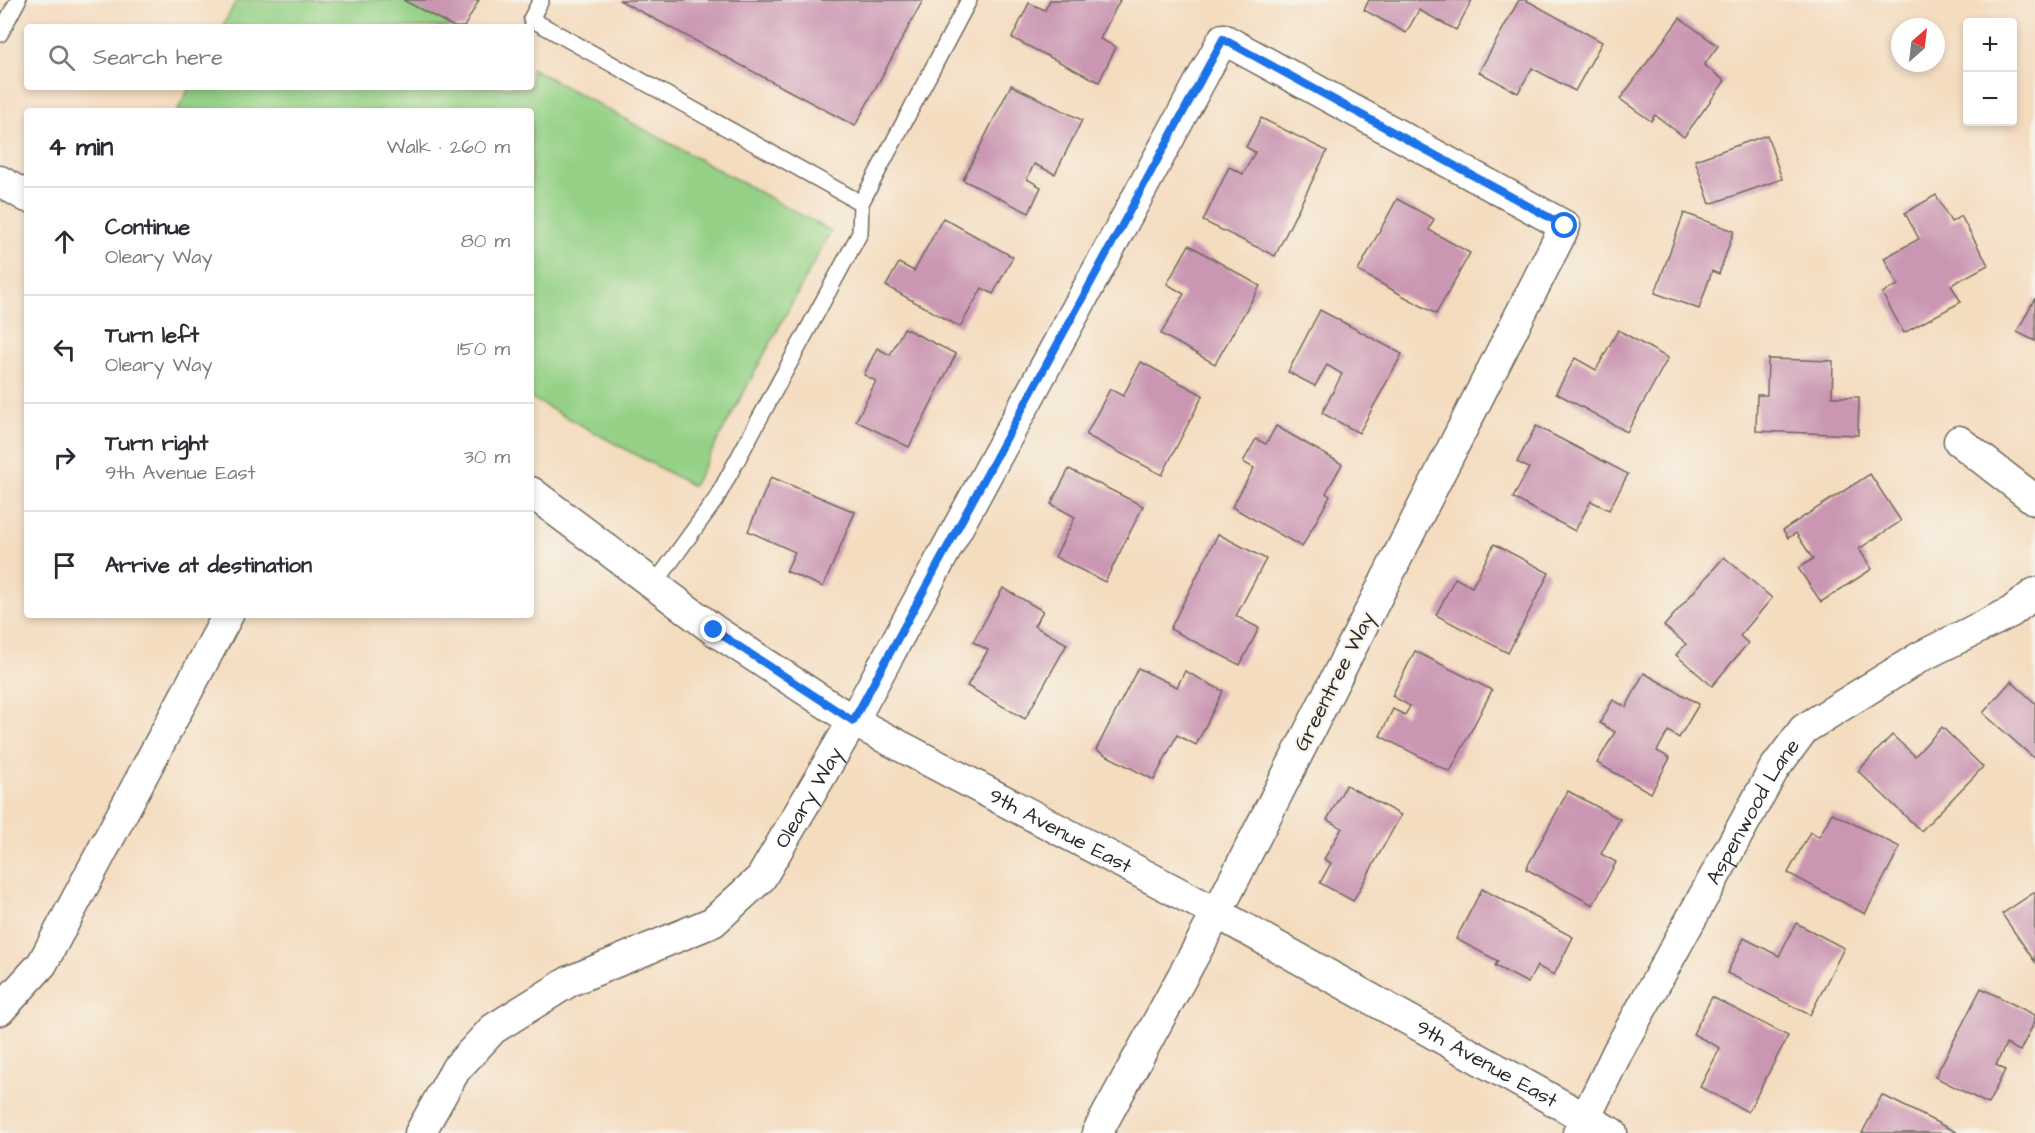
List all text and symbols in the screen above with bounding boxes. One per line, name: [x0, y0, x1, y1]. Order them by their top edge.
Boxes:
north arrow: [1891, 18, 1945, 72]
map controls: [1963, 18, 2017, 126]
button: +: [1963, 18, 2017, 72]
search box: [24, 24, 534, 90]
icon: search: [45, 41, 78, 74]
text: Search here: [93, 42, 223, 73]
button: −: [1963, 72, 2017, 126]
text: 4 min: [48, 129, 113, 165]
text: Walk · 260 m: [387, 133, 510, 161]
text: Continue: [105, 212, 190, 243]
route start: [1551, 212, 1577, 238]
icon: ahead: [48, 225, 81, 258]
text: 80 m: [461, 227, 510, 255]
text: Oleary Way: [105, 243, 213, 271]
text: Turn left: [105, 320, 199, 351]
icon: left: [48, 333, 81, 366]
text: 150 m: [457, 335, 510, 363]
text: Oleary Way: [105, 351, 213, 379]
text: Turn right: [105, 428, 208, 459]
icon: right: [48, 441, 81, 474]
text: 30 m: [464, 443, 510, 471]
text: 9th Avenue East: [105, 459, 256, 487]
icon: arrive: [48, 549, 81, 582]
text: Arrive at destination: [105, 550, 312, 581]
street label: Greentree Way: [1287, 606, 1384, 757]
route end: [700, 616, 726, 642]
street label: Aspenwood Lane: [1699, 733, 1807, 890]
street label: Oleary Way: [768, 741, 852, 854]
street label: 9th Avenue East: [984, 781, 1137, 881]
street label: 9th Avenue East: [1411, 1013, 1563, 1115]

